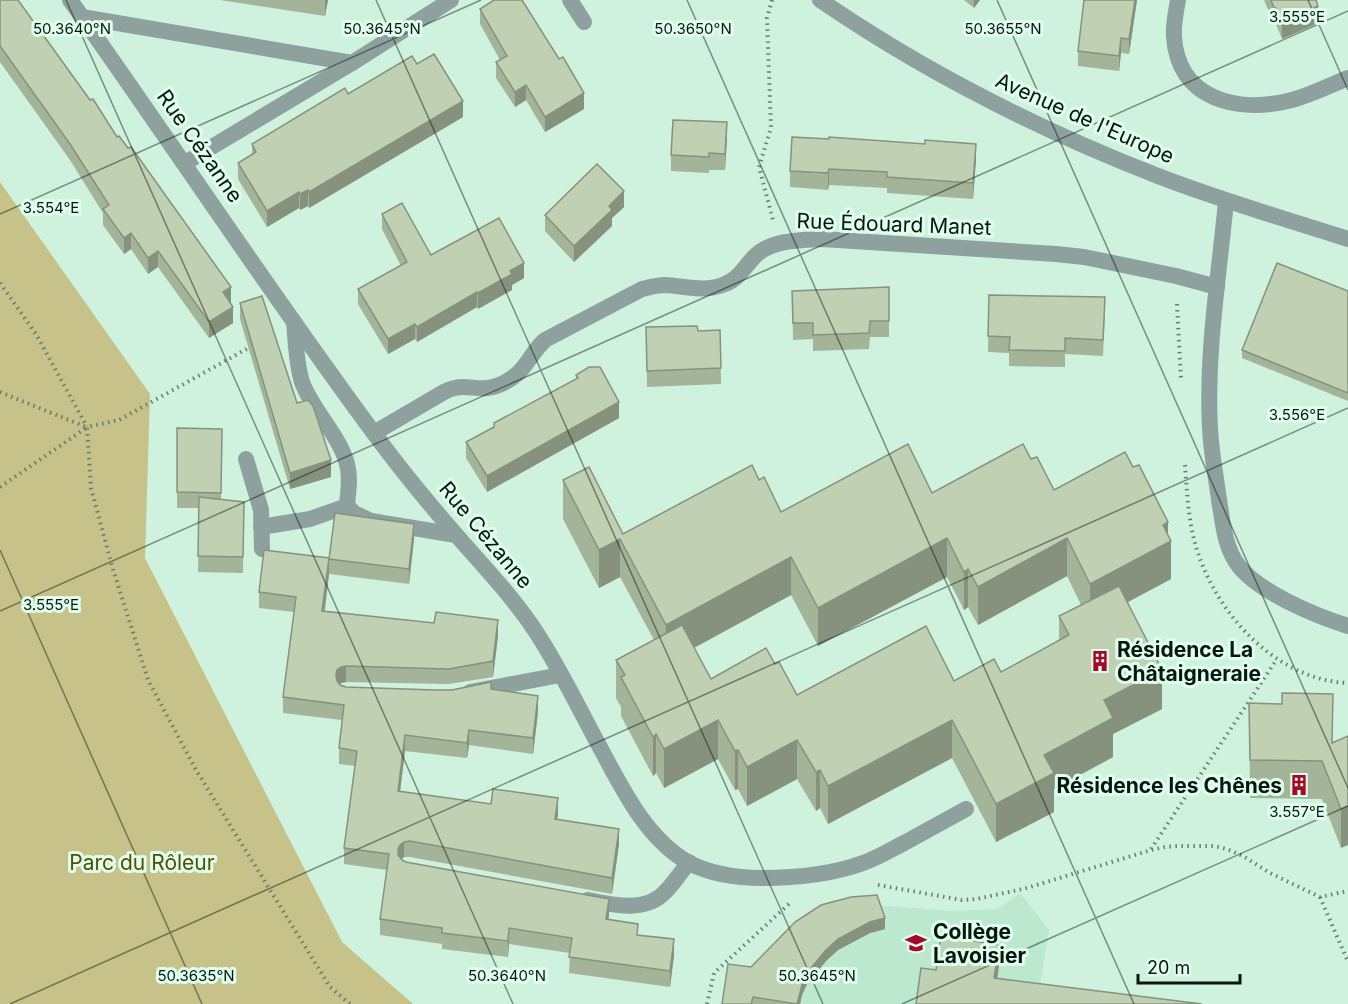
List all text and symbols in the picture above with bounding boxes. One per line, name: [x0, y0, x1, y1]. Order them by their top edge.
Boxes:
text: 3.555°E: [1269, 7, 1325, 26]
text: 50.3640°N: [33, 19, 111, 38]
text: 50.3645°N: [343, 19, 421, 38]
text: 50.3650°N: [654, 19, 732, 38]
text: 50.3655°N: [964, 19, 1042, 38]
street label: Avenue de l'Europe: [992, 67, 1178, 169]
street label: Rue Cézanne: [152, 85, 248, 207]
text: 3.554°E: [23, 198, 79, 217]
street label: Rue Édouard Manet: [796, 207, 992, 240]
text: 3.556°E: [1269, 405, 1325, 424]
street label: Rue Cézanne: [434, 476, 538, 594]
text: 3.555°E: [23, 595, 79, 614]
place label: Résidence La Châtaigneraie: [1117, 637, 1261, 686]
building icon: Résidence La Châtaigneraie: [1088, 649, 1112, 673]
place label: Résidence les Chênes: [1056, 773, 1282, 798]
building icon: Résidence les Chênes: [1287, 773, 1311, 797]
text: 3.557°E: [1269, 802, 1325, 821]
park label: Parc du Rôleur: [69, 850, 215, 875]
place label: Collège Lavoisier: [933, 919, 1026, 968]
school or university icon: Collège Lavoisier: [904, 931, 928, 955]
scale bar: [1138, 947, 1240, 985]
text: 20 m: [1147, 957, 1190, 978]
text: 50.3635°N: [157, 966, 235, 985]
text: 50.3640°N: [468, 966, 546, 985]
text: 50.3645°N: [778, 966, 856, 985]

